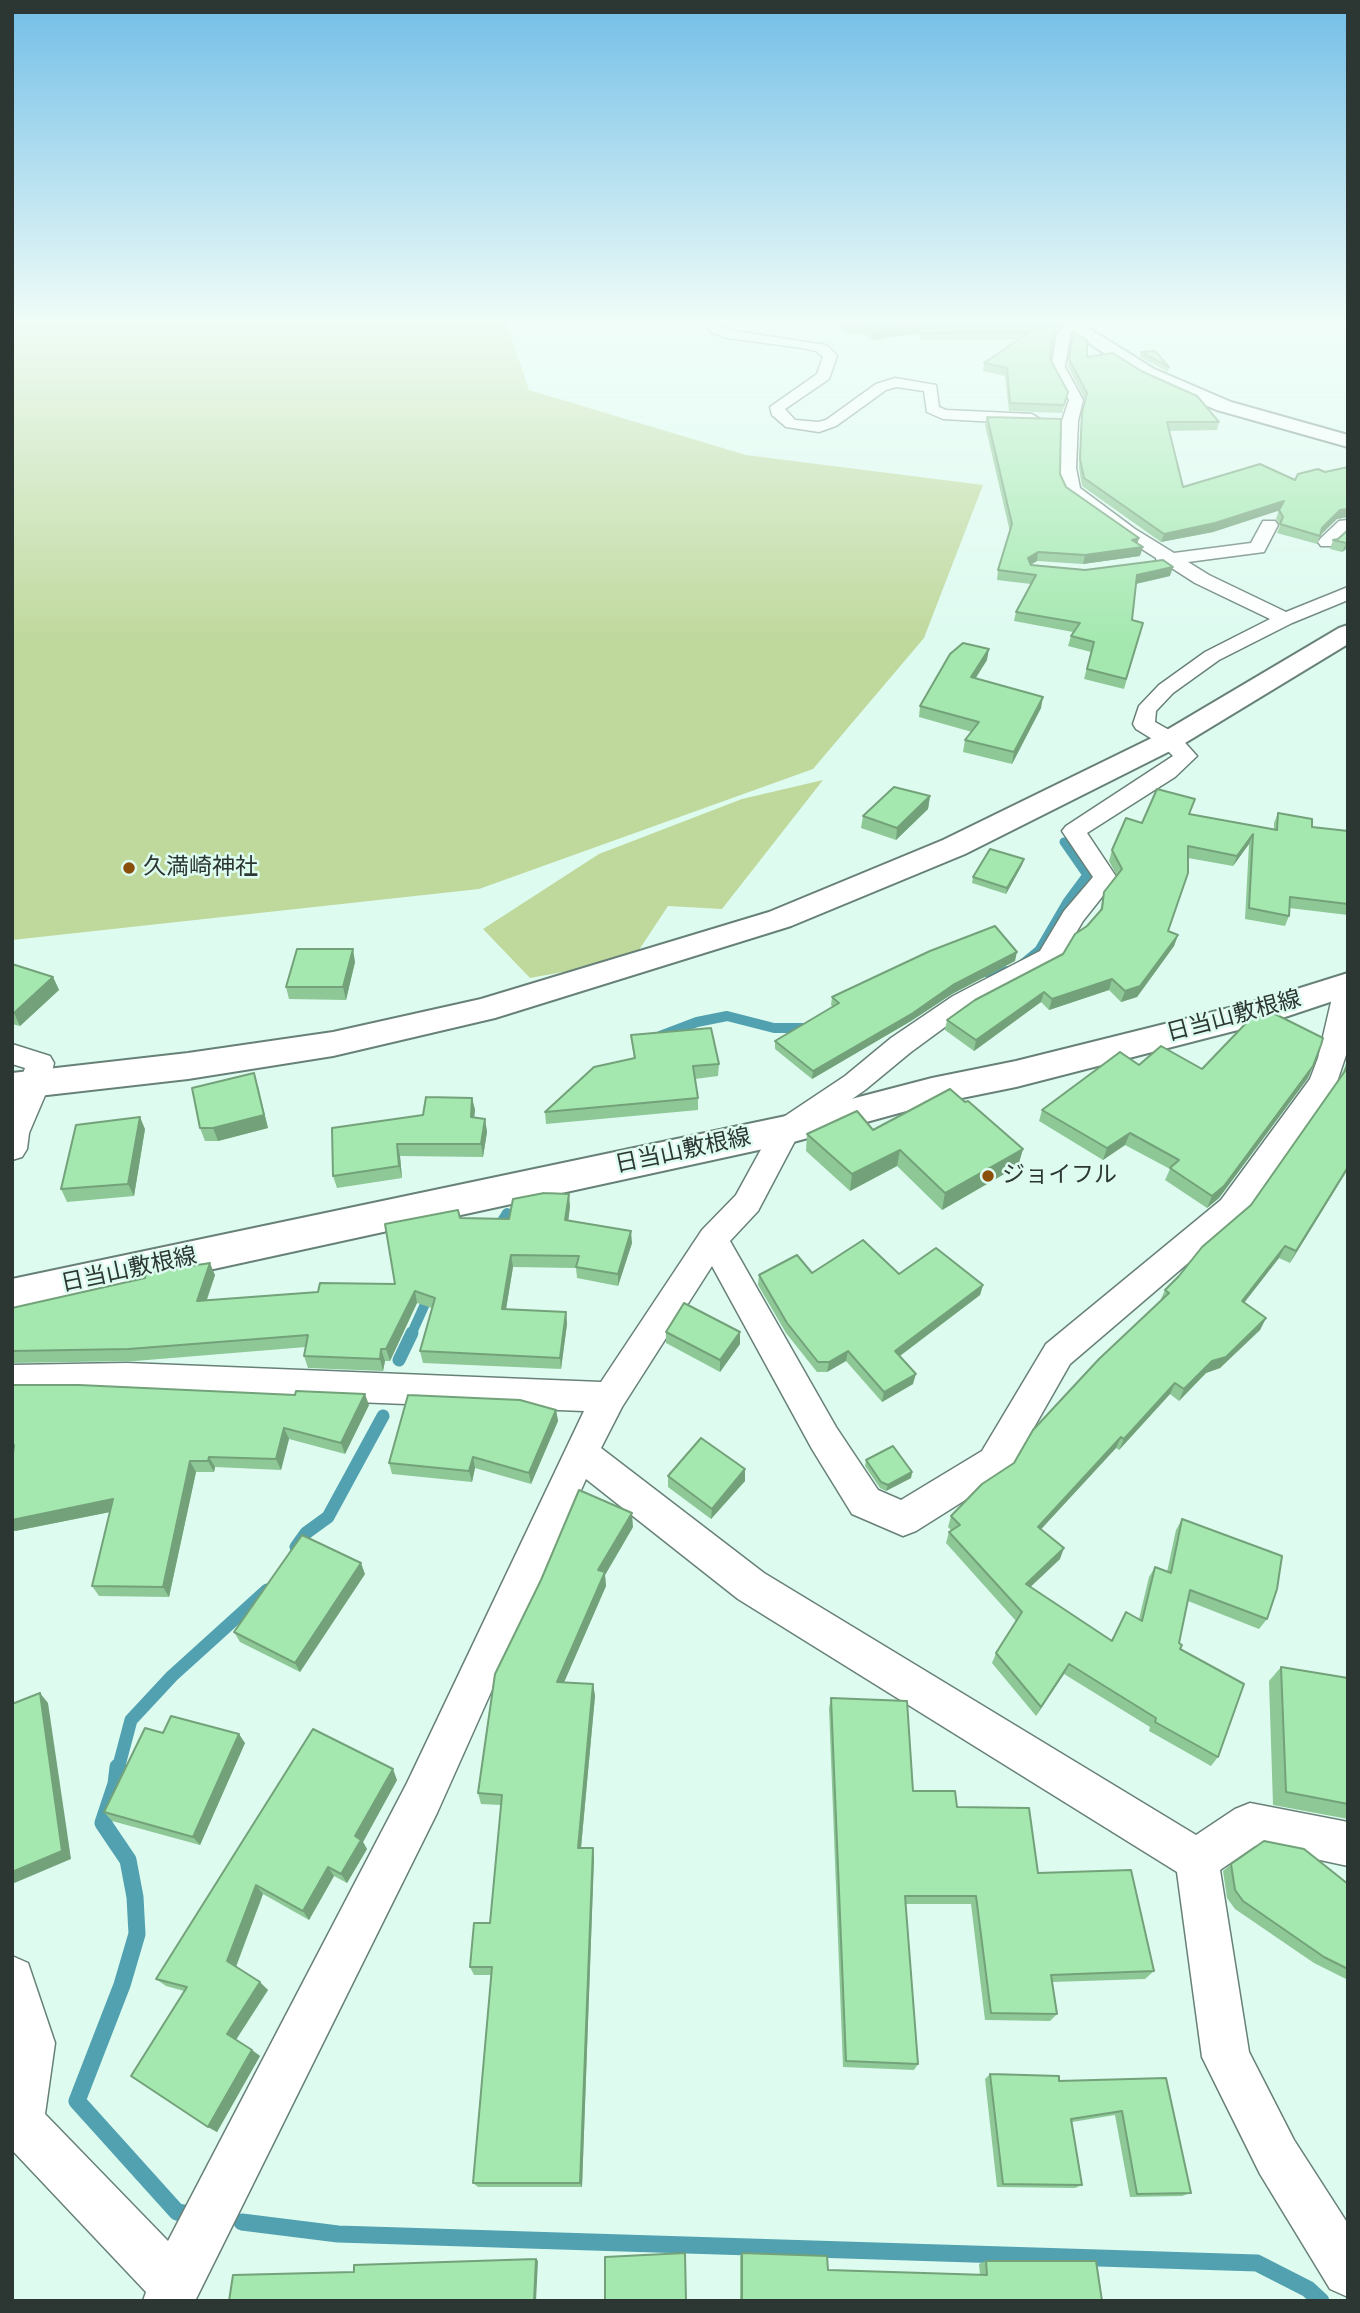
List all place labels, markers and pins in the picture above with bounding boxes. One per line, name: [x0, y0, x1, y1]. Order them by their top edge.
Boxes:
place label: 久満崎神社: [143, 854, 258, 882]
marker: 久満崎神社: [121, 860, 137, 876]
place label: ジョイフル: [1002, 1162, 1117, 1190]
marker: ジョイフル: [980, 1168, 996, 1184]

